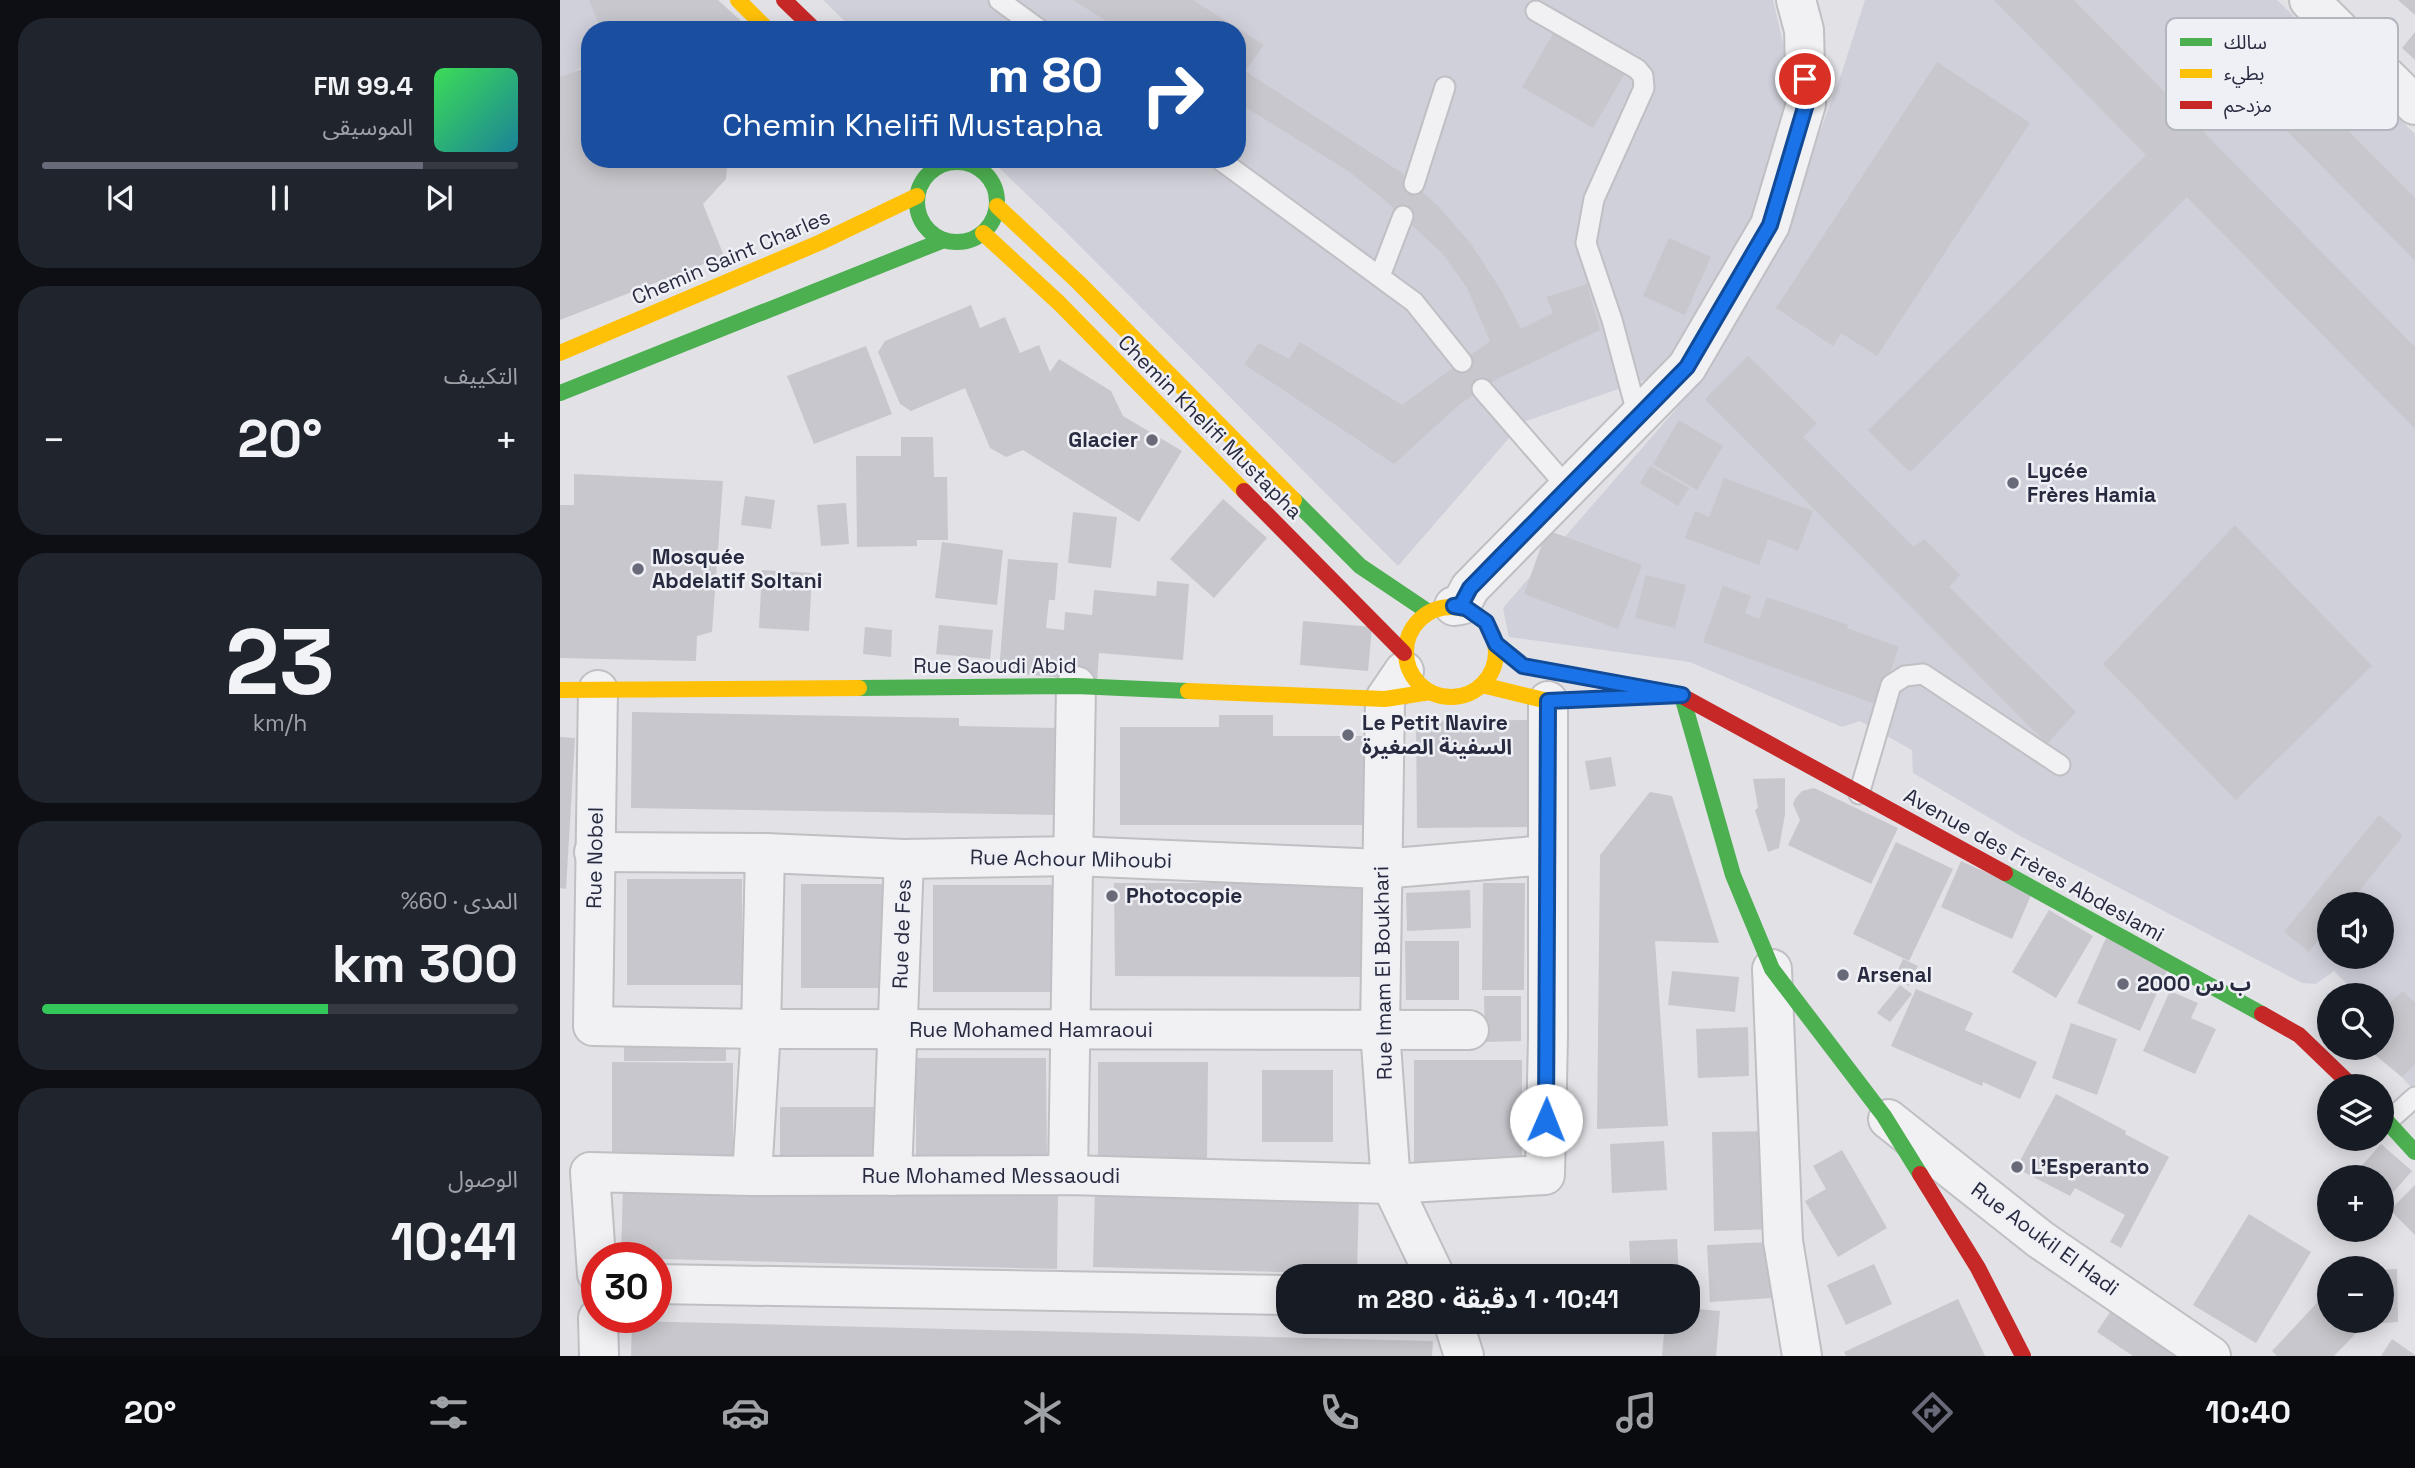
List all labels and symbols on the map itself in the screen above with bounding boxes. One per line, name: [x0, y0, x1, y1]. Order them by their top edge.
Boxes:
legend: [2166, 18, 2398, 130]
text: سالك: [2224, 30, 2267, 55]
pin: [1775, 49, 1835, 109]
text: بطيء: [2224, 61, 2264, 88]
text: مزدحم: [2224, 93, 2272, 120]
street label: Chemin Saint Charles: [628, 203, 834, 311]
street label: Chemin Khelifi Mustapha: [1112, 329, 1308, 525]
place label: Glacier: [1068, 426, 1138, 453]
marker: Glacier: [1144, 432, 1160, 448]
place label: Lycée Frères Hamia: [2027, 457, 2156, 508]
marker: Lycée Frères Hamia: [2005, 475, 2021, 491]
place label: Mosquée Abdelatif Soltani: [652, 543, 822, 594]
marker: Mosquée Abdelatif Soltani: [630, 561, 646, 577]
street label: Rue Saoudi Abid: [913, 652, 1077, 679]
place label: Le Petit Navire السفينة الصغيرة: [1362, 709, 1512, 760]
marker: Le Petit Navire السفينة الصغيرة: [1340, 727, 1356, 743]
street label: Avenue des Frères Abdeslami: [1899, 782, 2169, 948]
street label: Rue Nobel: [580, 807, 609, 909]
street label: Rue Achour Mihoubi: [970, 843, 1172, 874]
street label: Rue Imam El Boukhari: [1367, 866, 1398, 1080]
street label: Rue de Fes: [886, 879, 917, 989]
place label: Photocopie: [1126, 882, 1242, 909]
marker: Photocopie: [1104, 888, 1120, 904]
place label: Arsenal: [1857, 961, 1932, 988]
marker: Arsenal: [1835, 967, 1851, 983]
place label: ب س 2000: [2137, 970, 2251, 997]
marker: ب س 2000: [2115, 976, 2131, 992]
street label: Rue Mohamed Hamraoui: [909, 1016, 1153, 1043]
position arrow: [1509, 1083, 1583, 1157]
place label: L'Esperanto: [2031, 1153, 2149, 1180]
marker: L'Esperanto: [2009, 1159, 2025, 1175]
street label: Rue Mohamed Messaoudi: [862, 1162, 1120, 1189]
street label: Rue Aoukil El Hadi: [1966, 1176, 2125, 1301]
speed limit sign: 30: [581, 1242, 672, 1333]

